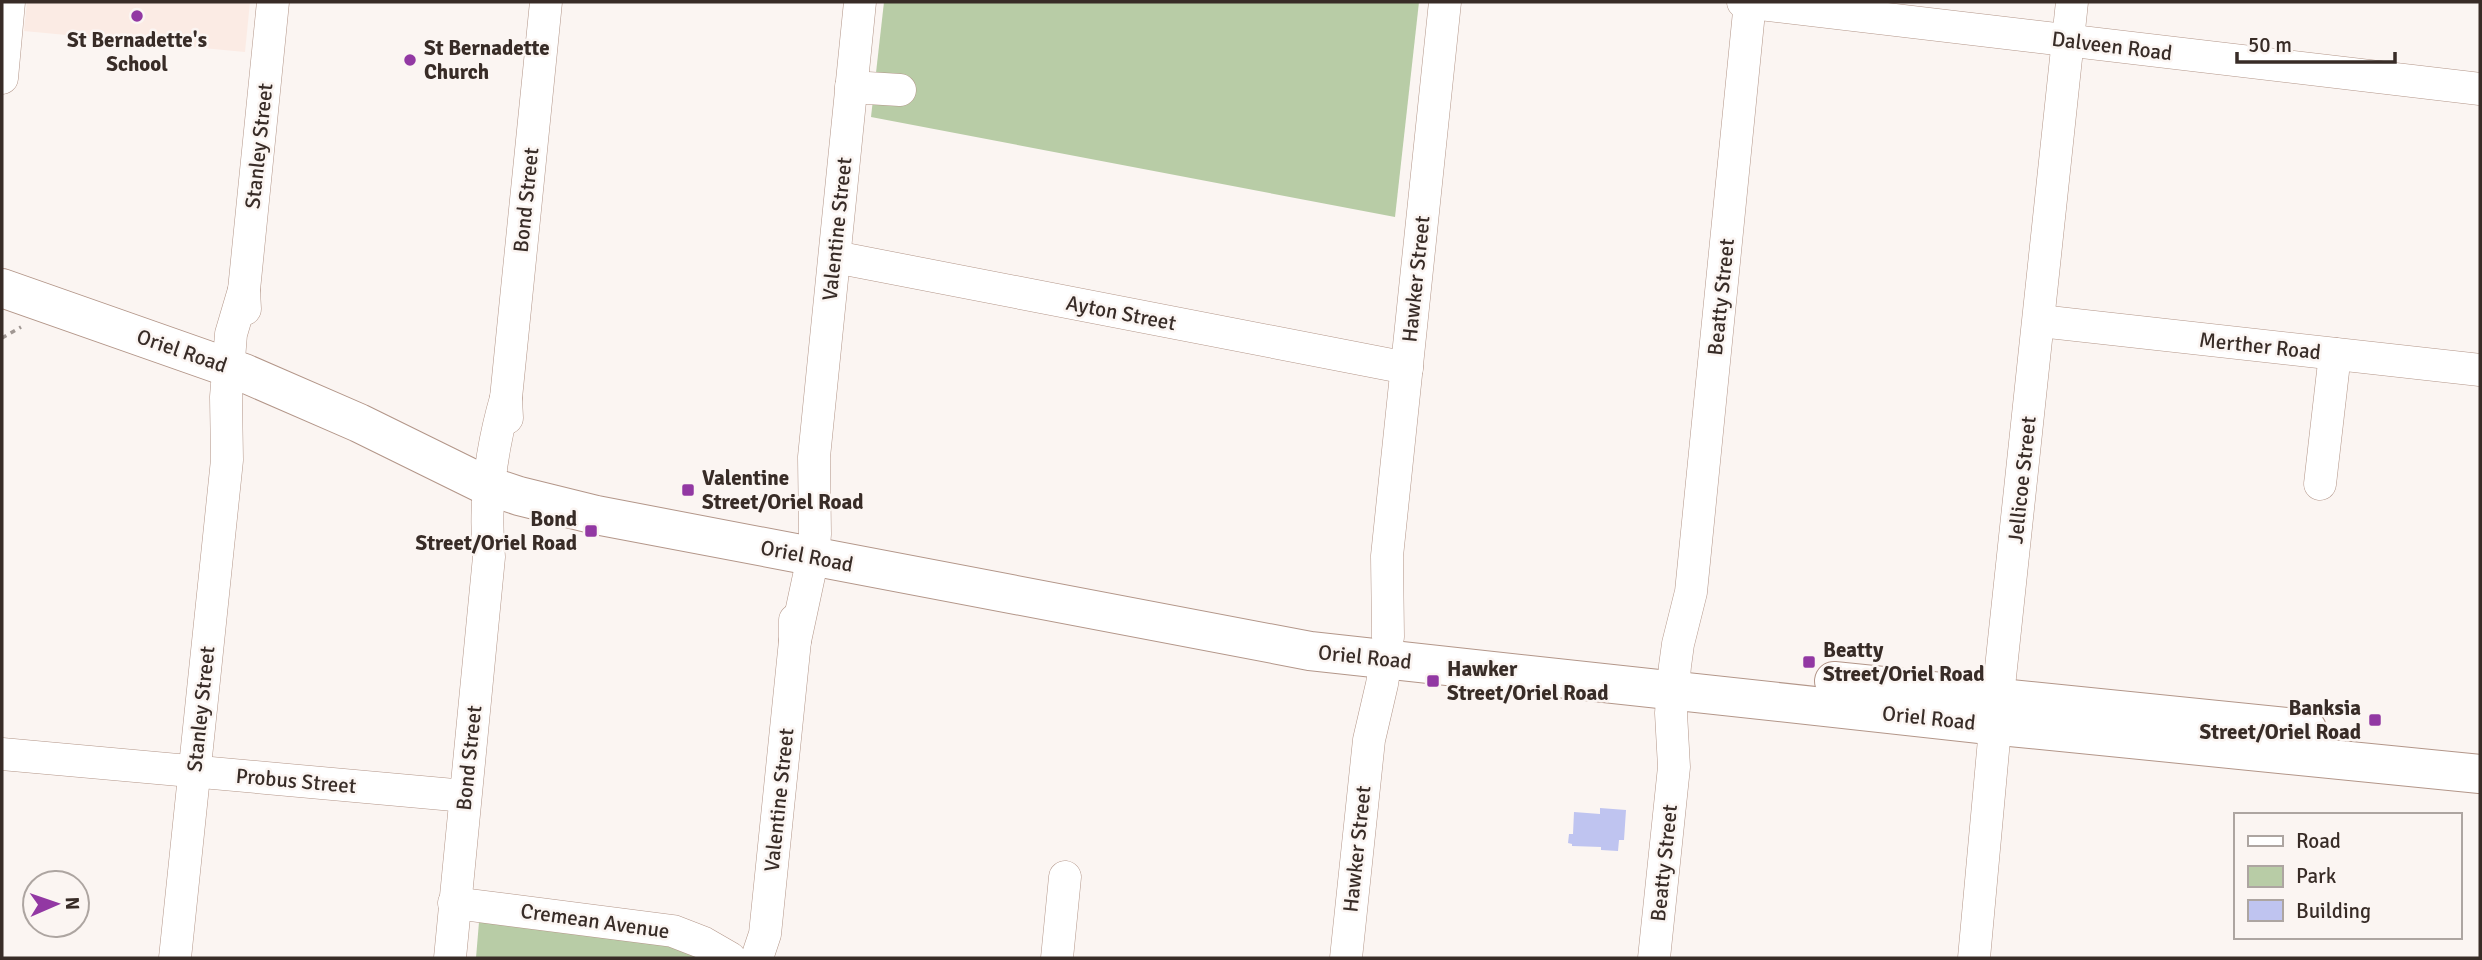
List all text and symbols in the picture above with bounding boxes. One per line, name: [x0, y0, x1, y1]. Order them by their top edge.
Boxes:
marker: St Bernadette's School: [129, 8, 145, 24]
scale bar: [2237, 21, 2394, 65]
street label: Dalveen Road: [2050, 26, 2174, 66]
place label: St Bernadette's School: [67, 27, 207, 77]
text: 50 m: [2248, 32, 2292, 58]
place label: St Bernadette Church: [424, 35, 550, 85]
marker: St Bernadette Church: [402, 52, 418, 68]
street label: Stanley Street: [239, 82, 279, 210]
street label: Bond Street: [508, 146, 544, 254]
street label: Valentine Street: [817, 156, 857, 302]
street label: Hawker Street: [1396, 214, 1436, 344]
street label: Beatty Street: [1702, 237, 1740, 357]
street label: Ayton Street: [1064, 290, 1178, 336]
street label: Oriel Road: [133, 323, 231, 379]
street label: Merther Road: [2198, 327, 2322, 365]
street label: Jellicoe Street: [2002, 415, 2042, 545]
place label: Valentine Street/Oriel Road: [702, 465, 864, 515]
marker: Valentine Street/Oriel Road: [680, 482, 696, 498]
place label: Bond Street/Oriel Road: [415, 506, 577, 556]
marker: Bond Street/Oriel Road: [583, 523, 599, 539]
street label: Oriel Road: [758, 534, 856, 578]
place label: Beatty Street/Oriel Road: [1823, 637, 1985, 687]
street label: Oriel Road: [1317, 639, 1413, 675]
street label: Stanley Street: [181, 645, 221, 773]
marker: Beatty Street/Oriel Road: [1801, 654, 1817, 670]
place label: Hawker Street/Oriel Road: [1447, 656, 1609, 706]
marker: Hawker Street/Oriel Road: [1425, 673, 1441, 689]
place label: Banksia Street/Oriel Road: [2199, 695, 2361, 745]
street label: Oriel Road: [1881, 700, 1977, 736]
street label: Bond Street: [451, 704, 487, 812]
marker: Banksia Street/Oriel Road: [2367, 712, 2383, 728]
street label: Valentine Street: [759, 727, 799, 873]
street label: Probus Street: [235, 763, 357, 799]
street label: Hawker Street: [1337, 784, 1377, 914]
street label: Beatty Street: [1645, 803, 1683, 923]
legend: [2234, 813, 2461, 939]
text: Road: [2296, 828, 2341, 854]
text: Park: [2296, 863, 2337, 889]
north arrow: [21, 869, 91, 939]
text: N: [60, 896, 84, 910]
street label: Cremean Avenue: [519, 898, 671, 944]
text: Building: [2296, 898, 2371, 924]

